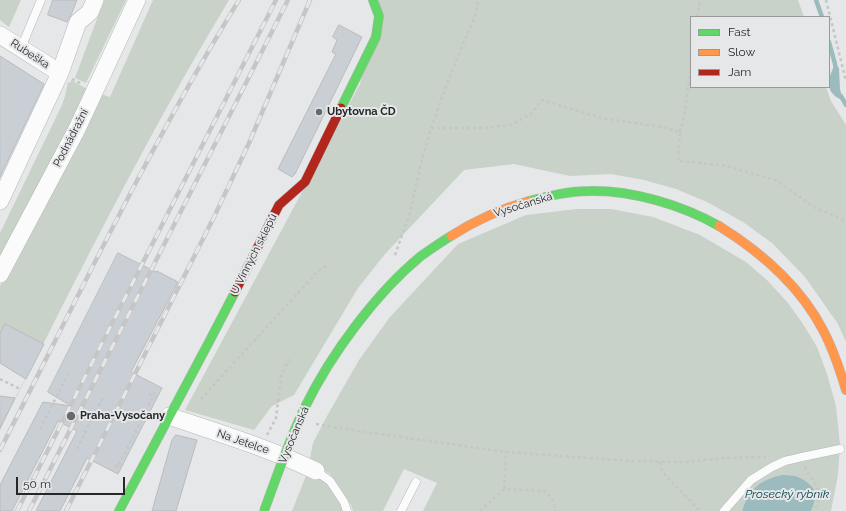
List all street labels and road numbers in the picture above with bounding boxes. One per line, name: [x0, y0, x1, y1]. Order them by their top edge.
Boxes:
street label: Rubeška: [8, 36, 52, 72]
street label: Podnádražní: [51, 107, 91, 169]
street label: Vysočanská: [492, 190, 554, 220]
street label: U Vinných sklepů: [228, 212, 280, 296]
street label: Vysočanská: [276, 405, 312, 465]
street label: Na Jetelce: [215, 427, 271, 457]

